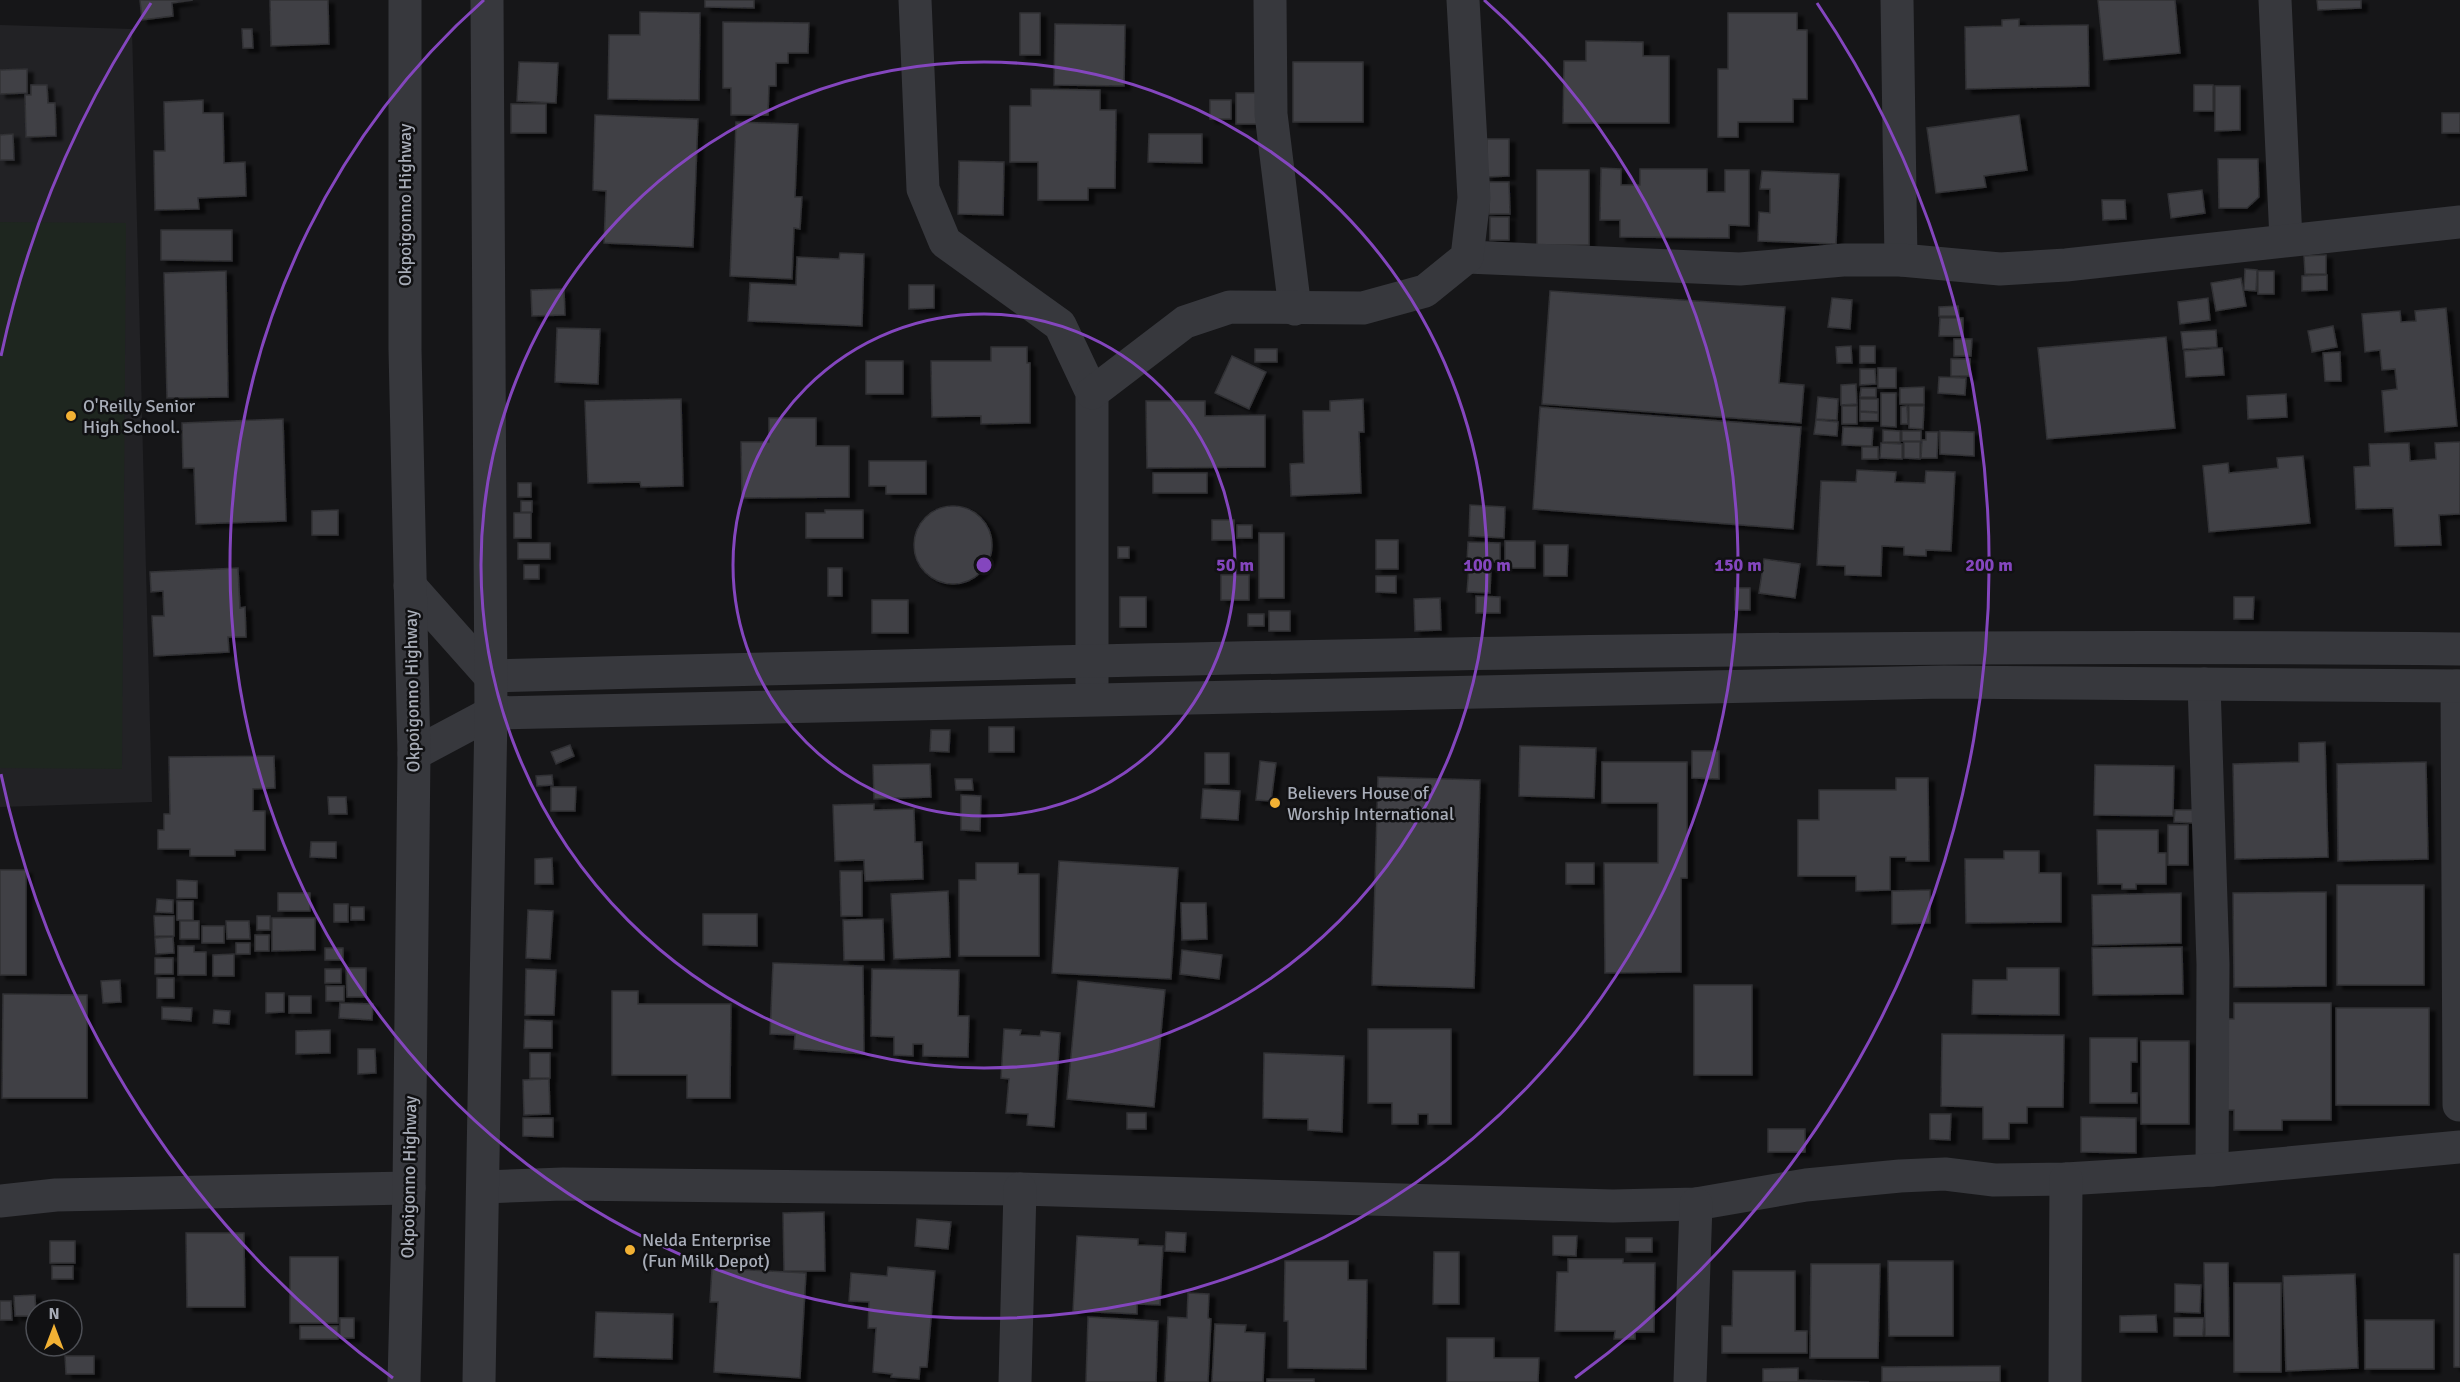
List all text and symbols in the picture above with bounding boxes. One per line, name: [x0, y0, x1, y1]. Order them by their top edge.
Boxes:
street label: Okpoigonno Highway: [394, 123, 416, 286]
place label: O'Reilly Senior High School.: [83, 395, 196, 438]
marker: O'Reilly Senior High School.: [64, 409, 78, 423]
text: 50 m: [1216, 554, 1254, 576]
text: 100 m: [1463, 554, 1511, 576]
text: 150 m: [1714, 554, 1762, 576]
text: 200 m: [1965, 554, 2013, 576]
centre of rings: [974, 555, 994, 575]
street label: Okpoigonno Highway: [400, 609, 424, 773]
place label: Believers House of Worship International: [1287, 782, 1454, 825]
marker: Believers House of Worship International: [1268, 796, 1282, 810]
street label: Okpoigonno Highway: [397, 1095, 421, 1259]
place label: Nelda Enterprise (Fun Milk Depot): [642, 1229, 771, 1272]
marker: Nelda Enterprise (Fun Milk Depot): [623, 1243, 637, 1257]
north arrow: [24, 1298, 84, 1358]
text: N: [48, 1304, 60, 1324]

